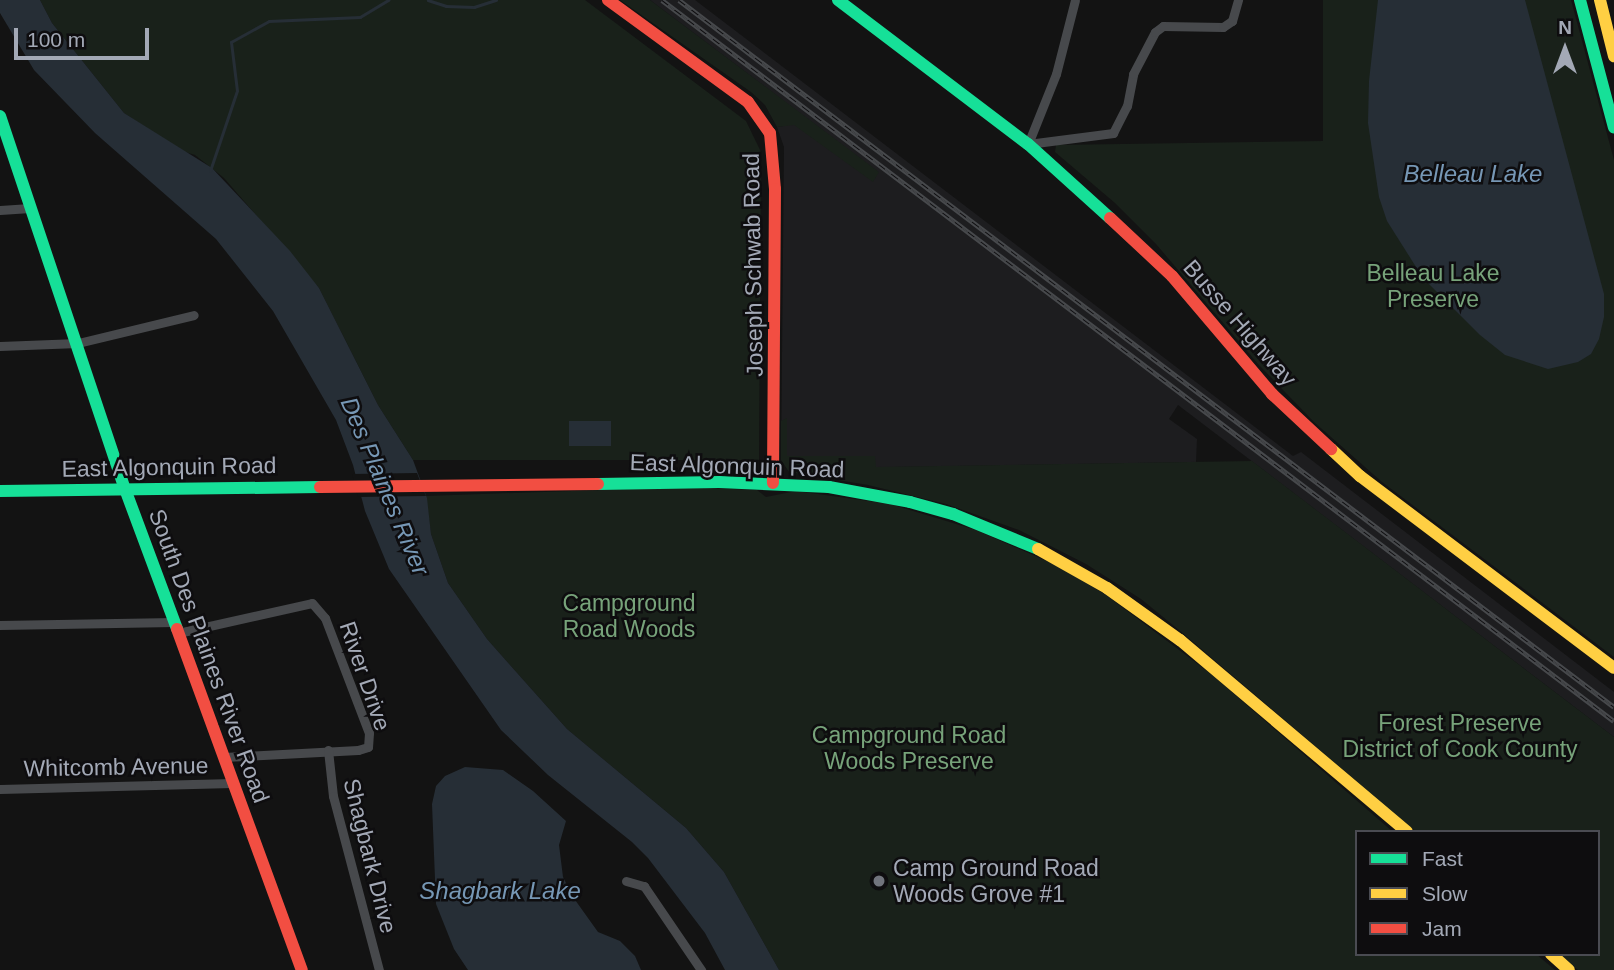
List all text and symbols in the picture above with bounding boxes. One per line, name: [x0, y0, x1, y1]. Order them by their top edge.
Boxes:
scale bar: [18, 14, 152, 58]
north arrow: [1530, 14, 1600, 84]
text: N: [1558, 17, 1572, 38]
text: 100 m: [27, 28, 85, 51]
street label: Joseph Schwab Road: [737, 153, 769, 377]
water label: Belleau Lake: [1404, 160, 1542, 188]
street label: Busse Highway: [1178, 254, 1302, 392]
park label: Belleau Lake Preserve: [1367, 259, 1499, 313]
water label: Des Plaines River: [334, 393, 436, 579]
street label: East Algonquin Road: [629, 448, 845, 484]
street label: East Algonquin Road: [61, 451, 277, 483]
street label: South Des Plaines River Road: [143, 505, 275, 807]
park label: Campground Road Woods: [563, 589, 695, 643]
street label: River Drive: [333, 618, 397, 734]
park label: Forest Preserve District of Cook County: [1342, 709, 1578, 763]
park label: Campground Road Woods Preserve: [812, 721, 1006, 775]
street label: Whitcomb Avenue: [23, 752, 209, 782]
street label: Shagbark Drive: [337, 776, 403, 936]
legend: [1355, 830, 1600, 956]
text: Fast: [1422, 847, 1463, 870]
place label: Camp Ground Road Woods Grove #1: [893, 854, 1099, 908]
marker: Camp Ground Road Woods Grove #1: [871, 873, 887, 889]
water label: Shagbark Lake: [419, 877, 581, 905]
text: Slow: [1422, 882, 1468, 905]
text: Jam: [1422, 917, 1462, 940]

